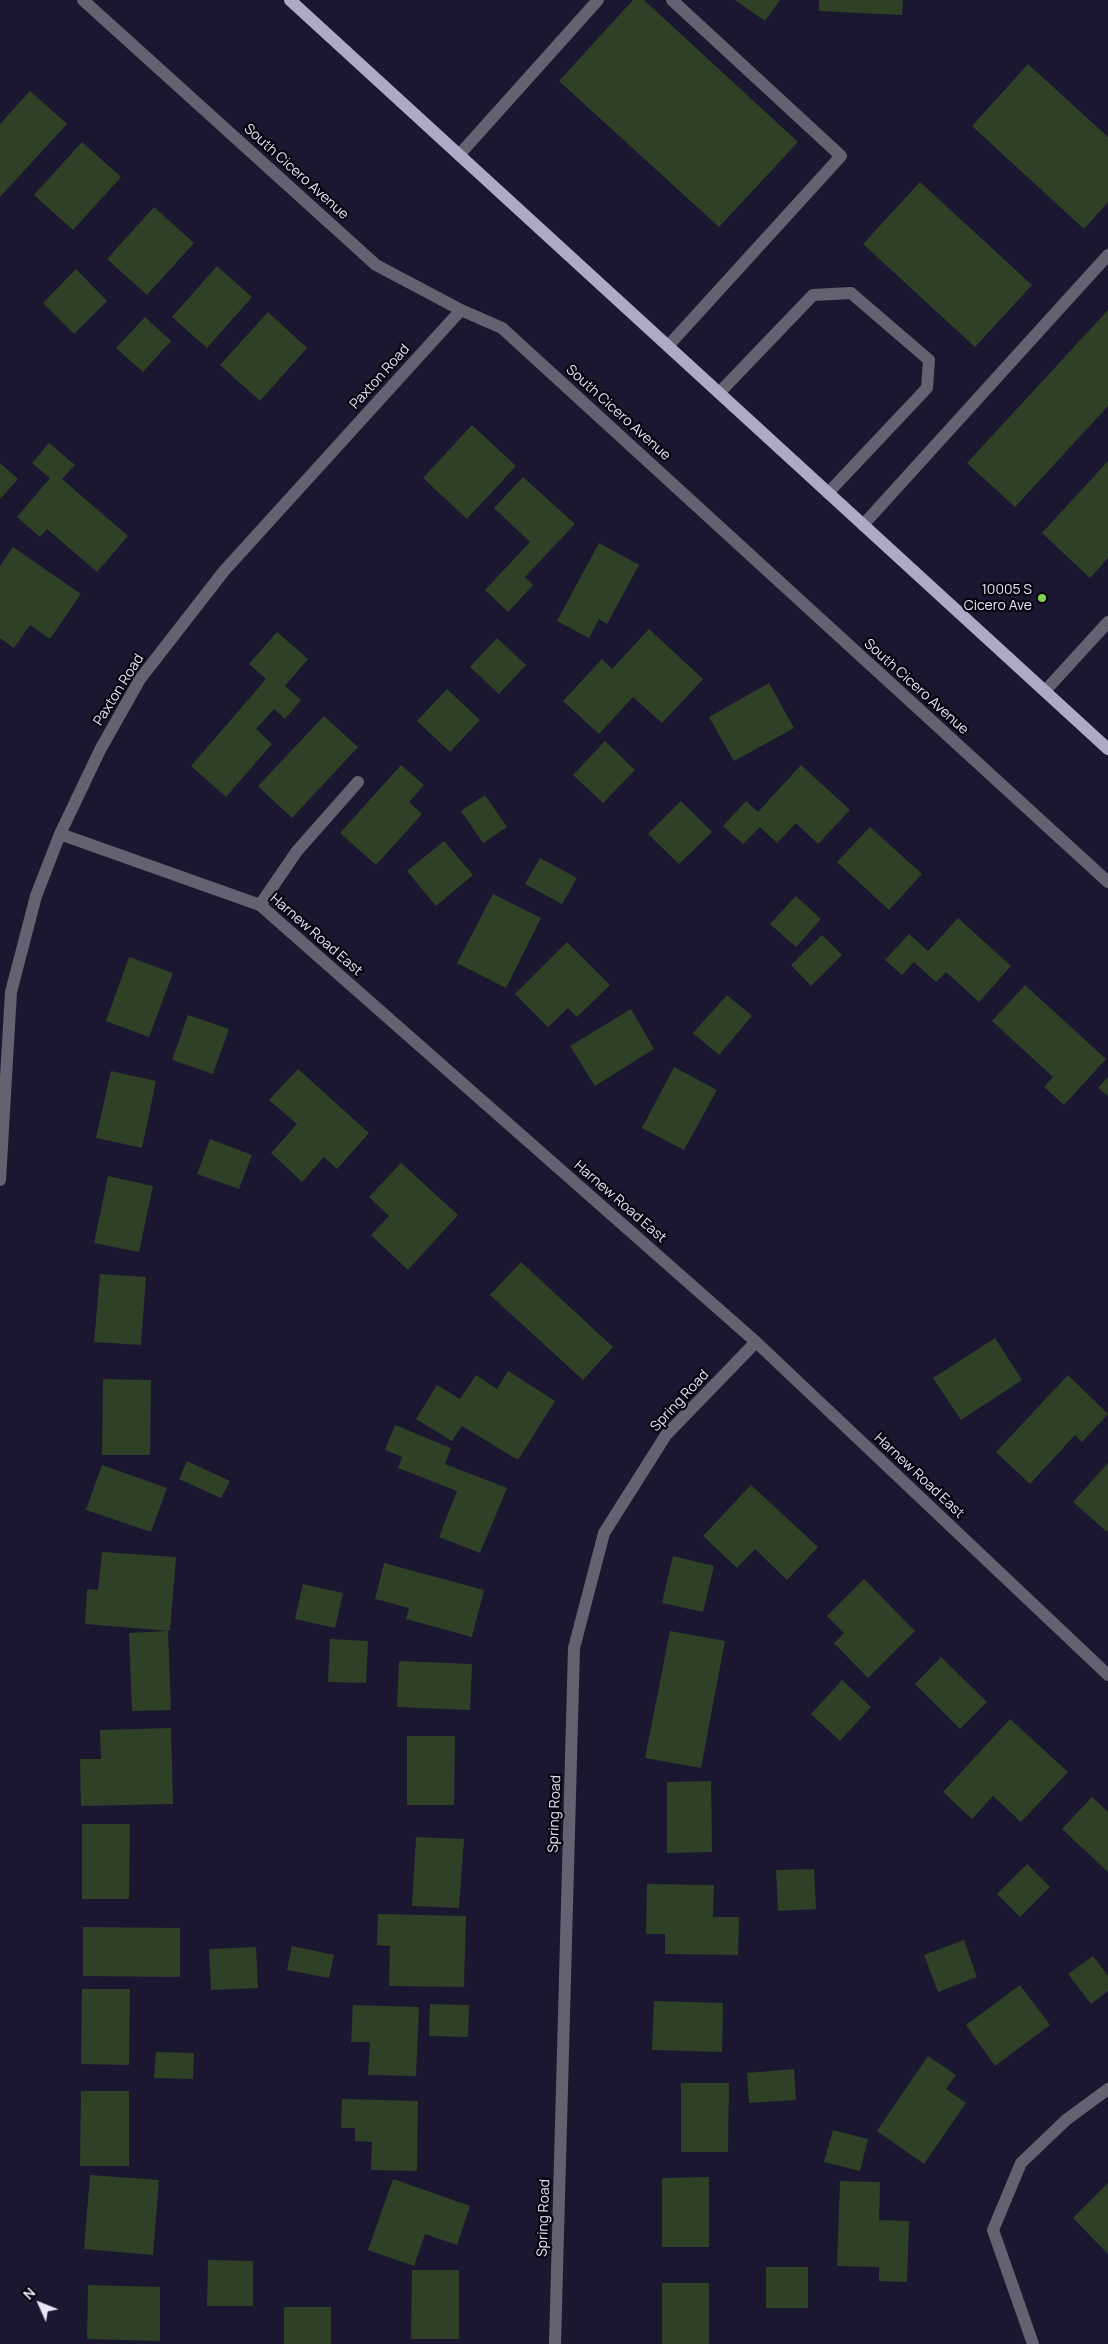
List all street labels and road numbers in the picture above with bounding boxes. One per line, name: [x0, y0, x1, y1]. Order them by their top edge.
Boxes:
street label: South Cicero Avenue: [240, 121, 352, 223]
street label: Paxton Road: [347, 341, 413, 413]
street label: South Cicero Avenue: [562, 362, 674, 464]
street label: South Cicero Avenue: [860, 636, 972, 738]
street label: Paxton Road: [90, 651, 148, 729]
street label: Harnew Road East: [266, 890, 366, 980]
street label: Harnew Road East: [570, 1157, 670, 1247]
street label: Spring Road: [647, 1367, 713, 1435]
street label: Harnew Road East: [871, 1430, 967, 1522]
street label: Spring Road: [545, 1775, 565, 1853]
street label: Spring Road: [534, 2179, 554, 2257]

